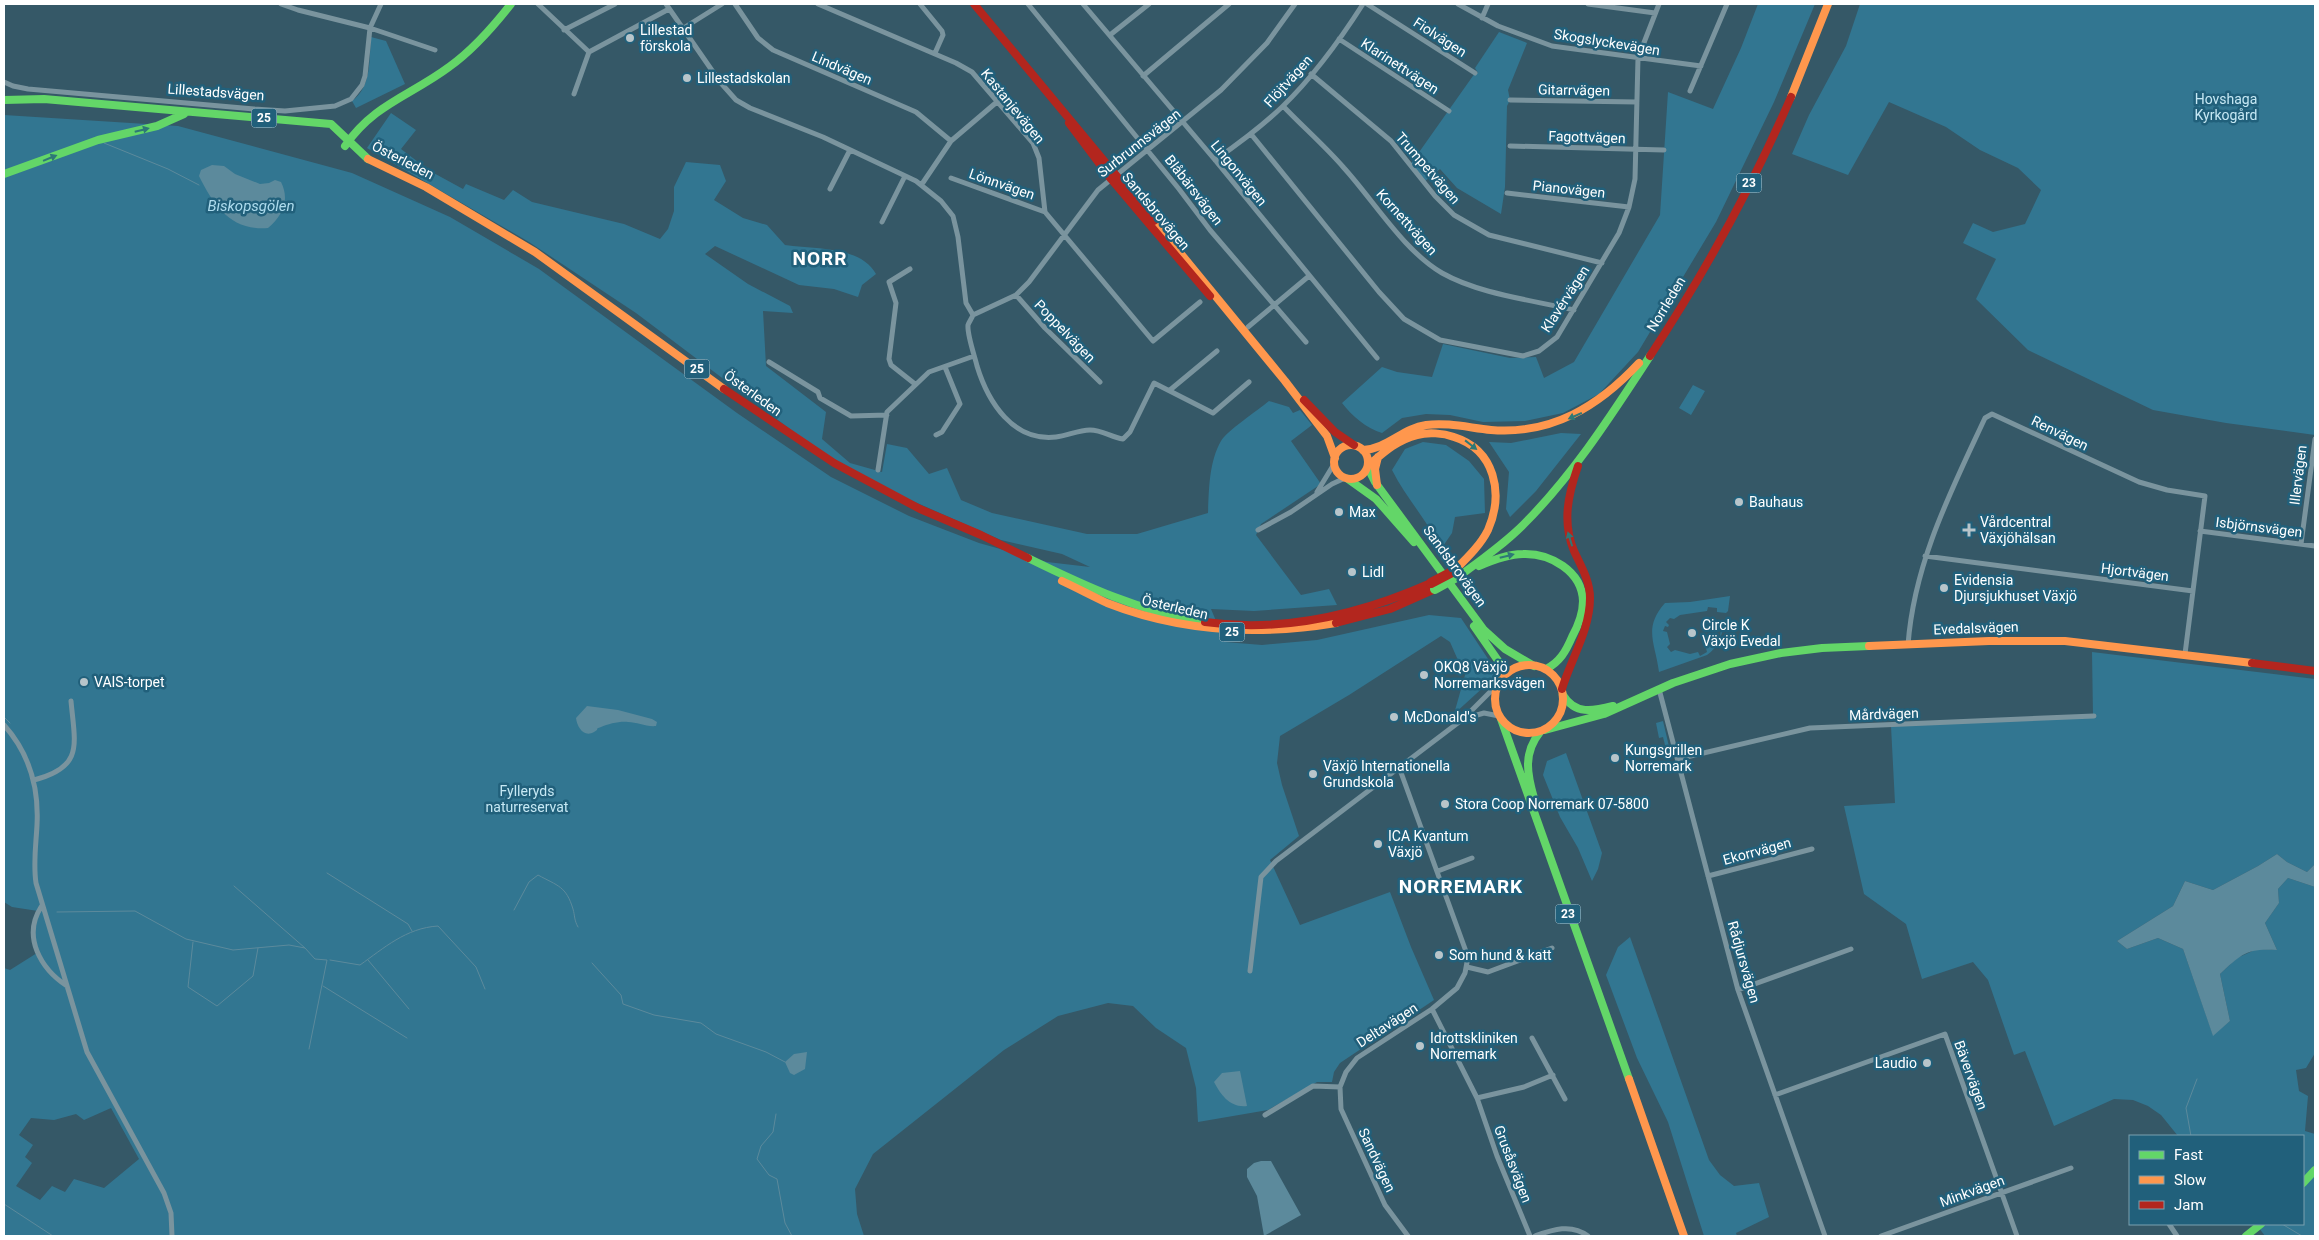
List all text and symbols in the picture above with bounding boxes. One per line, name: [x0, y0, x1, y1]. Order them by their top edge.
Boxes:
street label: Fiolvägen: [1411, 14, 1469, 60]
place label: Lillestad förskola: [640, 22, 693, 54]
street label: Skogslyckevägen: [1553, 26, 1661, 58]
marker: Lillestad förskola: [624, 32, 636, 44]
street label: Klarinettvägen: [1358, 35, 1442, 97]
street label: Lindvägen: [809, 48, 875, 88]
street label: Flöjtvägen: [1261, 52, 1315, 110]
street label: Kastanjevägen: [978, 65, 1048, 147]
place label: Lillestadskolan: [697, 70, 791, 86]
marker: Lillestadskolan: [681, 72, 693, 84]
street label: Lillestadsvägen: [167, 81, 265, 103]
street label: Gitarrvägen: [1538, 81, 1610, 99]
park label: Hovshaga Kyrkogård: [2195, 91, 2257, 123]
street label: Surbrunnsvägen: [1094, 106, 1184, 180]
road number: 25: [252, 109, 276, 128]
one-way arrow: [134, 126, 149, 134]
street label: Fagottvägen: [1548, 128, 1626, 146]
street label: Trumpetvägen: [1393, 129, 1463, 207]
street label: Lingonvägen: [1208, 137, 1270, 209]
street label: Österleden: [369, 138, 437, 182]
street label: Blåbärsvägen: [1162, 152, 1226, 228]
one-way arrow: [43, 153, 57, 161]
street label: Lönnvägen: [967, 165, 1037, 203]
street label: Sandsbrovägen: [1119, 169, 1193, 253]
road number: 23: [1736, 174, 1762, 192]
street label: Pianovägen: [1532, 177, 1606, 201]
street label: Kornettvägen: [1373, 186, 1441, 258]
water label: Biskopsgölen: [207, 197, 295, 215]
district label: NORR: [793, 247, 847, 270]
street label: Klavérvägen: [1538, 263, 1592, 335]
street label: Norrleden: [1643, 274, 1689, 334]
street label: Poppelvägen: [1031, 296, 1099, 366]
road number: 25: [684, 359, 710, 378]
street label: Österleden: [721, 367, 785, 419]
one-way arrow: [1568, 412, 1582, 420]
street label: Renvägen: [2029, 412, 2091, 454]
one-way arrow: [1464, 440, 1478, 450]
street label: Illervägen: [2286, 444, 2310, 506]
place label: Bauhaus: [1749, 494, 1803, 510]
marker: Bauhaus: [1733, 496, 1745, 508]
place label: Max: [1349, 504, 1376, 520]
marker: Max: [1333, 506, 1345, 518]
place label: Vårdcentral Växjöhälsan: [1980, 514, 2056, 546]
street label: Isbjörnsvägen: [2215, 514, 2303, 540]
street label: Sandsbrovägen: [1420, 522, 1490, 610]
marker: Vårdcentral Växjöhälsan: [1962, 523, 1976, 537]
one-way arrow: [1566, 531, 1574, 546]
one-way arrow: [1500, 552, 1515, 560]
street label: Hjortvägen: [2100, 560, 2170, 584]
place label: Lidl: [1362, 564, 1384, 580]
marker: Lidl: [1346, 566, 1358, 578]
place label: Evidensia Djursjukhuset Växjö: [1954, 572, 2077, 604]
marker: Evidensia Djursjukhuset Växjö: [1938, 582, 1950, 594]
street label: Österleden: [1140, 592, 1210, 622]
place label: Circle K Växjö Evedal: [1702, 617, 1781, 649]
street label: Evedalsvägen: [1933, 619, 2019, 637]
road number: 25: [1220, 622, 1244, 642]
marker: Circle K Växjö Evedal: [1686, 627, 1698, 639]
place label: OKQ8 Växjö Norremarksvägen: [1434, 659, 1545, 691]
marker: OKQ8 Växjö Norremarksvägen: [1418, 669, 1430, 681]
place label: VAIS-torpet: [94, 674, 165, 690]
marker: VAIS-torpet: [78, 676, 90, 688]
street label: Mårdvägen: [1849, 705, 1919, 723]
place label: McDonald's: [1404, 709, 1477, 725]
marker: McDonald's: [1388, 711, 1400, 723]
place label: Kungsgrillen Norremark: [1625, 742, 1702, 774]
marker: Kungsgrillen Norremark: [1609, 752, 1621, 764]
place label: Växjö Internationella Grundskola: [1323, 758, 1450, 790]
marker: Växjö Internationella Grundskola: [1307, 768, 1319, 780]
park label: Fylleryds naturreservat: [486, 783, 569, 815]
place label: Stora Coop Norremark 07-5800: [1455, 796, 1649, 812]
marker: Stora Coop Norremark 07-5800: [1439, 798, 1451, 810]
place label: ICA Kvantum Växjö: [1388, 828, 1469, 860]
street label: Ekorrvägen: [1721, 834, 1793, 868]
marker: ICA Kvantum Växjö: [1372, 838, 1384, 850]
district label: NORREMARK: [1399, 875, 1523, 898]
road number: 23: [1556, 904, 1580, 924]
street label: Rådjursvägen: [1725, 919, 1763, 1005]
place label: Som hund & katt: [1449, 947, 1552, 963]
marker: Som hund & katt: [1433, 949, 1445, 961]
street label: Deltavägen: [1354, 999, 1420, 1051]
place label: Idrottskliniken Norremark: [1430, 1030, 1518, 1062]
street label: Bävervägen: [1951, 1038, 1991, 1112]
marker: Idrottskliniken Norremark: [1414, 1040, 1426, 1052]
place label: Laudio: [1875, 1055, 1917, 1071]
marker: Laudio: [1921, 1057, 1933, 1069]
street label: Grusåsvägen: [1491, 1123, 1535, 1205]
street label: Sandvägen: [1355, 1125, 1399, 1195]
legend: [2129, 1135, 2304, 1225]
text: Fast: [2174, 1146, 2203, 1164]
text: Slow: [2174, 1171, 2206, 1189]
street label: Minkvägen: [1937, 1172, 2007, 1210]
text: Jam: [2174, 1196, 2204, 1214]

